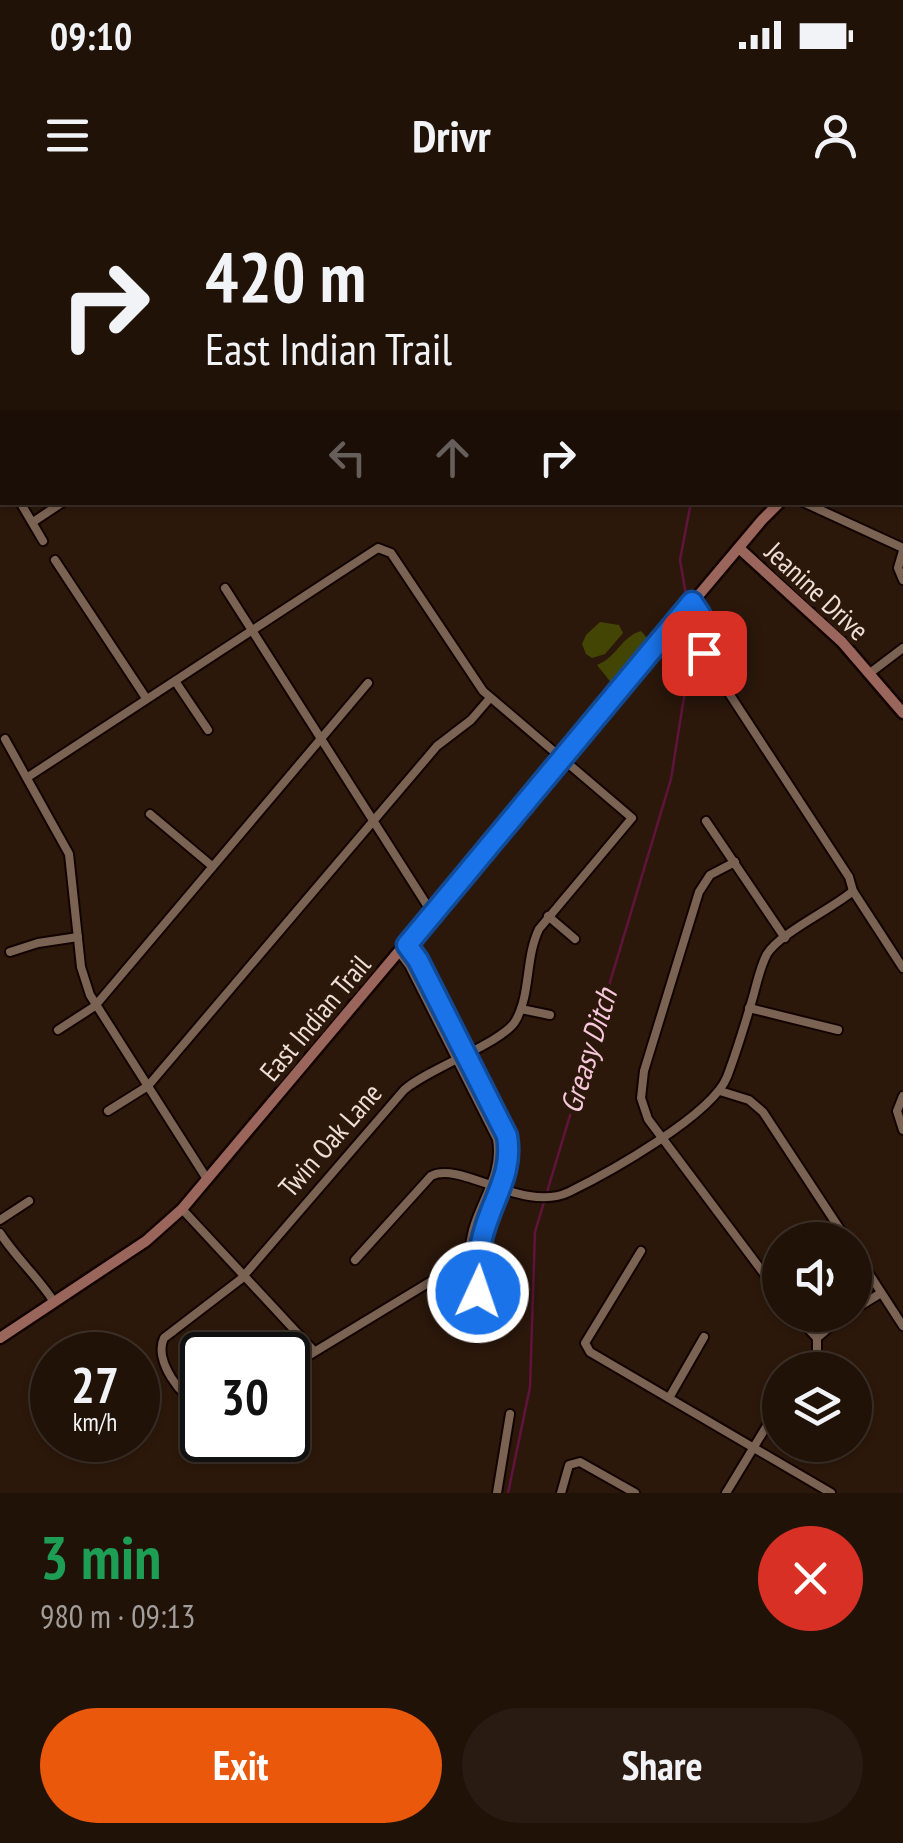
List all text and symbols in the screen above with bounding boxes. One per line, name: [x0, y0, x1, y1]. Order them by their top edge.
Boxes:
text: 09:10: [50, 11, 132, 60]
text: Drivr: [412, 106, 491, 164]
icon: menu: [40, 108, 95, 163]
icon: person: [808, 108, 863, 163]
text: 420 m: [205, 231, 366, 321]
icon: right: [40, 240, 170, 370]
text: East Indian Trail: [205, 319, 452, 377]
icon: left: [320, 430, 375, 485]
icon: ahead: [425, 430, 480, 485]
icon: right: [530, 430, 585, 485]
street label: Jeanine Drive: [757, 533, 877, 648]
pin: [662, 611, 747, 696]
icon: arrive: [677, 626, 732, 681]
street label: East Indian Trail: [251, 947, 378, 1088]
water label: Greasy Ditch: [550, 982, 626, 1118]
street label: Twin Oak Lane: [270, 1075, 389, 1204]
map controls: [762, 1222, 872, 1462]
button: sound: [762, 1222, 872, 1332]
position arrow: [426, 1240, 530, 1344]
speed limit sign: 30: [180, 1332, 310, 1462]
text: 27: [71, 1352, 119, 1417]
button: layers: [762, 1352, 872, 1462]
text: km/h: [73, 1406, 117, 1438]
text: 3 min: [40, 1518, 161, 1596]
button: close: [758, 1526, 863, 1631]
text: 980 m · 09:13: [40, 1595, 195, 1637]
button: Exit: [40, 1708, 442, 1823]
button: Share: [462, 1708, 863, 1823]

